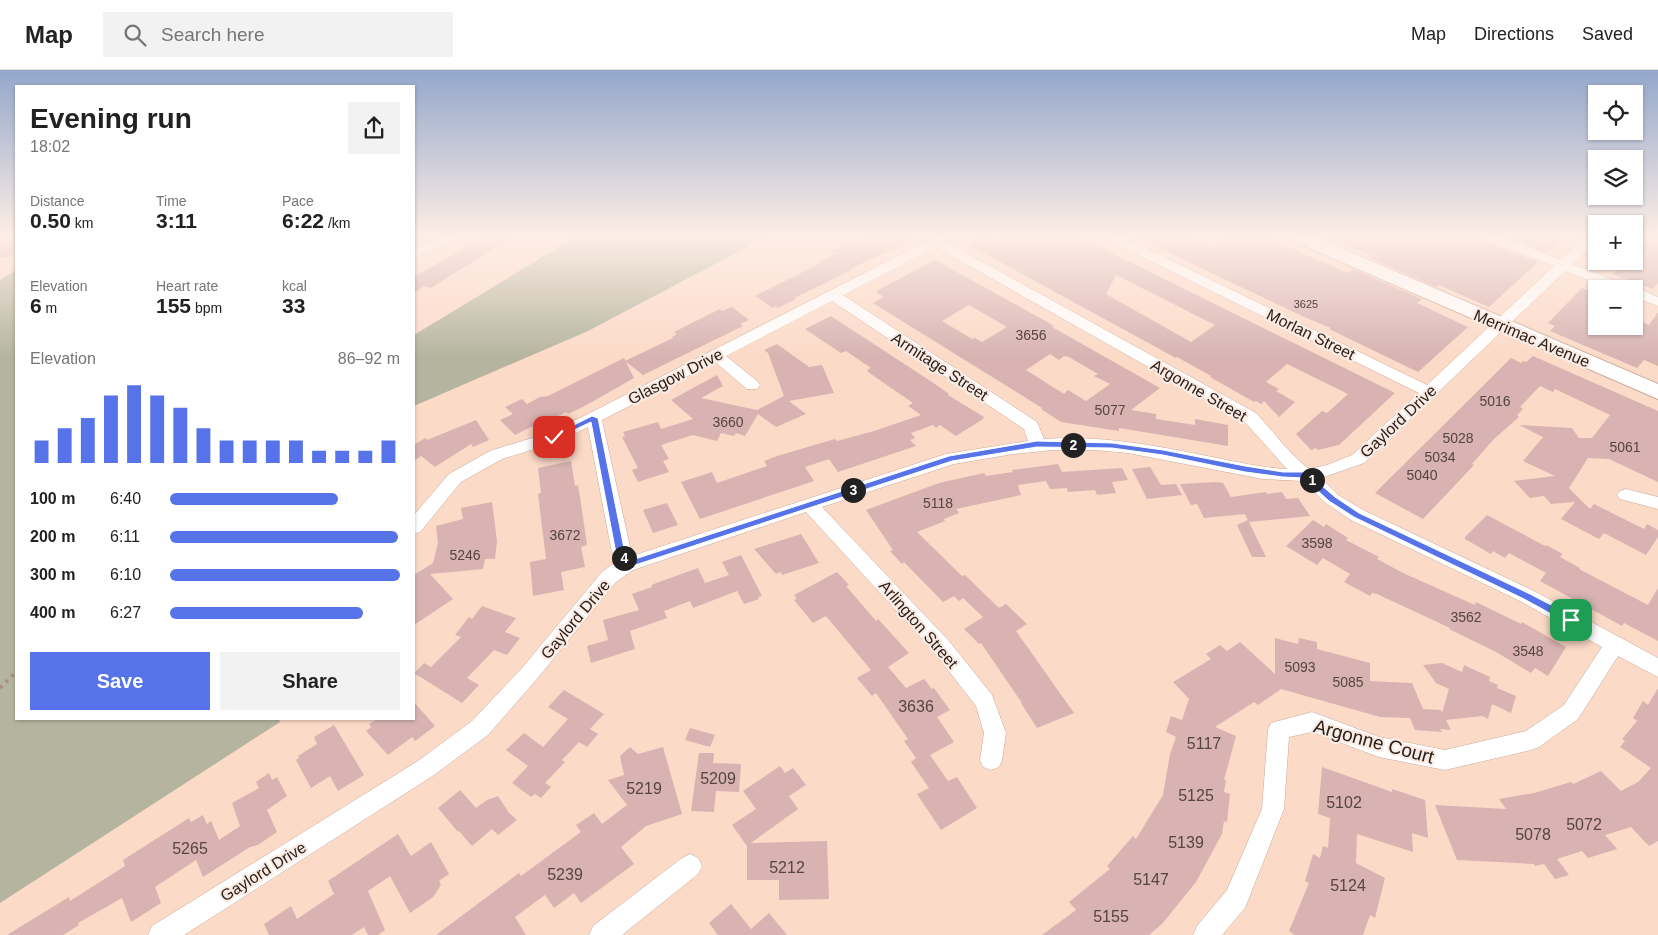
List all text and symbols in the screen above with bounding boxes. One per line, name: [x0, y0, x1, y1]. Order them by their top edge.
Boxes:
search box: [103, 12, 453, 57]
text: Map: [25, 21, 73, 48]
icon: search: [121, 21, 149, 49]
text: Search here: [161, 24, 265, 45]
text: Map: [1411, 24, 1446, 44]
text: Directions: [1474, 24, 1554, 44]
text: Saved: [1582, 24, 1633, 44]
map controls: [1588, 85, 1643, 335]
button: locate: [1588, 85, 1643, 140]
button: share: [348, 102, 400, 154]
text: Evening run: [30, 103, 192, 134]
text: 18:02: [30, 138, 70, 155]
button: layers: [1588, 150, 1643, 205]
text: Distance: [30, 193, 84, 209]
text: Time: [156, 193, 187, 209]
text: Pace: [282, 193, 314, 209]
text: 0.50: [30, 209, 71, 232]
text: 3:11: [156, 209, 197, 232]
text: 6:22: [282, 209, 324, 232]
text: km: [71, 215, 93, 231]
text: /km: [324, 215, 350, 231]
button: +: [1588, 215, 1643, 270]
text: Elevation: [30, 278, 88, 294]
text: Heart rate: [156, 278, 218, 294]
text: kcal: [282, 278, 307, 294]
button: −: [1588, 280, 1643, 335]
text: 6: [30, 294, 42, 317]
text: 155: [156, 294, 191, 317]
text: 33: [282, 294, 305, 317]
house number: 3625: [1294, 298, 1318, 310]
text: m: [42, 300, 57, 316]
text: bpm: [191, 300, 222, 316]
street label: Morlan Street: [1264, 306, 1358, 363]
street label: Merrimac Avenue: [1471, 306, 1592, 371]
house number: 3656: [1015, 327, 1047, 343]
street label: Armitage Street: [888, 329, 991, 404]
street label: Glasgow Drive: [625, 345, 726, 408]
text: Elevation: [30, 350, 96, 367]
text: 86–92 m: [338, 350, 400, 367]
street label: Argonne Street: [1148, 356, 1250, 425]
street label: Gaylord Drive: [1357, 382, 1440, 461]
house number: 5016: [1479, 393, 1511, 409]
house number: 5077: [1094, 402, 1126, 418]
house number: 3660: [712, 414, 744, 430]
pin: [533, 416, 575, 458]
icon: check: [540, 423, 568, 451]
house number: 5028: [1442, 430, 1474, 446]
pin: 2: [1060, 432, 1086, 458]
text: 2: [1070, 437, 1077, 453]
house number: 5061: [1609, 439, 1641, 455]
house number: 5034: [1424, 449, 1456, 465]
house number: 5040: [1406, 467, 1438, 483]
pin: 1: [1300, 468, 1324, 492]
text: 1: [1309, 472, 1316, 488]
pin: 3: [840, 478, 866, 502]
text: 3: [850, 482, 857, 498]
text: 100 m: [30, 490, 75, 507]
text: 6:40: [110, 490, 141, 507]
house number: 5118: [923, 495, 953, 511]
house number: 3672: [549, 527, 581, 543]
text: 200 m: [30, 528, 75, 545]
text: 6:11: [110, 528, 140, 545]
house number: 3598: [1301, 535, 1333, 551]
pin: 4: [612, 546, 636, 570]
house number: 5246: [449, 547, 481, 563]
text: 4: [621, 550, 628, 566]
text: 300 m: [30, 566, 75, 583]
text: 6:10: [110, 566, 141, 583]
street label: Gaylord Drive: [537, 576, 613, 662]
street label: Arlington Street: [876, 577, 962, 672]
pin: [1550, 599, 1592, 641]
text: 400 m: [30, 604, 75, 621]
text: 6:27: [110, 604, 141, 621]
icon: arrive: [1557, 606, 1585, 634]
house number: 3562: [1450, 609, 1482, 625]
house number: 3548: [1512, 643, 1544, 659]
button: Save: [30, 652, 210, 710]
button: Share: [220, 652, 400, 710]
house number: 5093: [1284, 659, 1316, 675]
house number: 5085: [1332, 674, 1364, 690]
house number: 3636: [898, 698, 934, 715]
street label: Argonne Court: [1311, 715, 1437, 768]
house number: 5117: [1187, 735, 1221, 752]
house number: 5209: [700, 770, 736, 787]
house number: 5219: [626, 780, 662, 797]
house number: 5125: [1178, 787, 1214, 804]
house number: 5102: [1326, 794, 1362, 811]
house number: 5072: [1566, 816, 1602, 833]
house number: 5078: [1515, 826, 1551, 843]
house number: 5139: [1168, 834, 1204, 851]
street label: Gaylord Drive: [217, 838, 309, 905]
house number: 5265: [172, 840, 208, 857]
house number: 5212: [769, 859, 805, 876]
house number: 5239: [547, 866, 583, 883]
house number: 5147: [1133, 871, 1169, 888]
house number: 5124: [1330, 877, 1366, 894]
house number: 5155: [1093, 908, 1129, 925]

